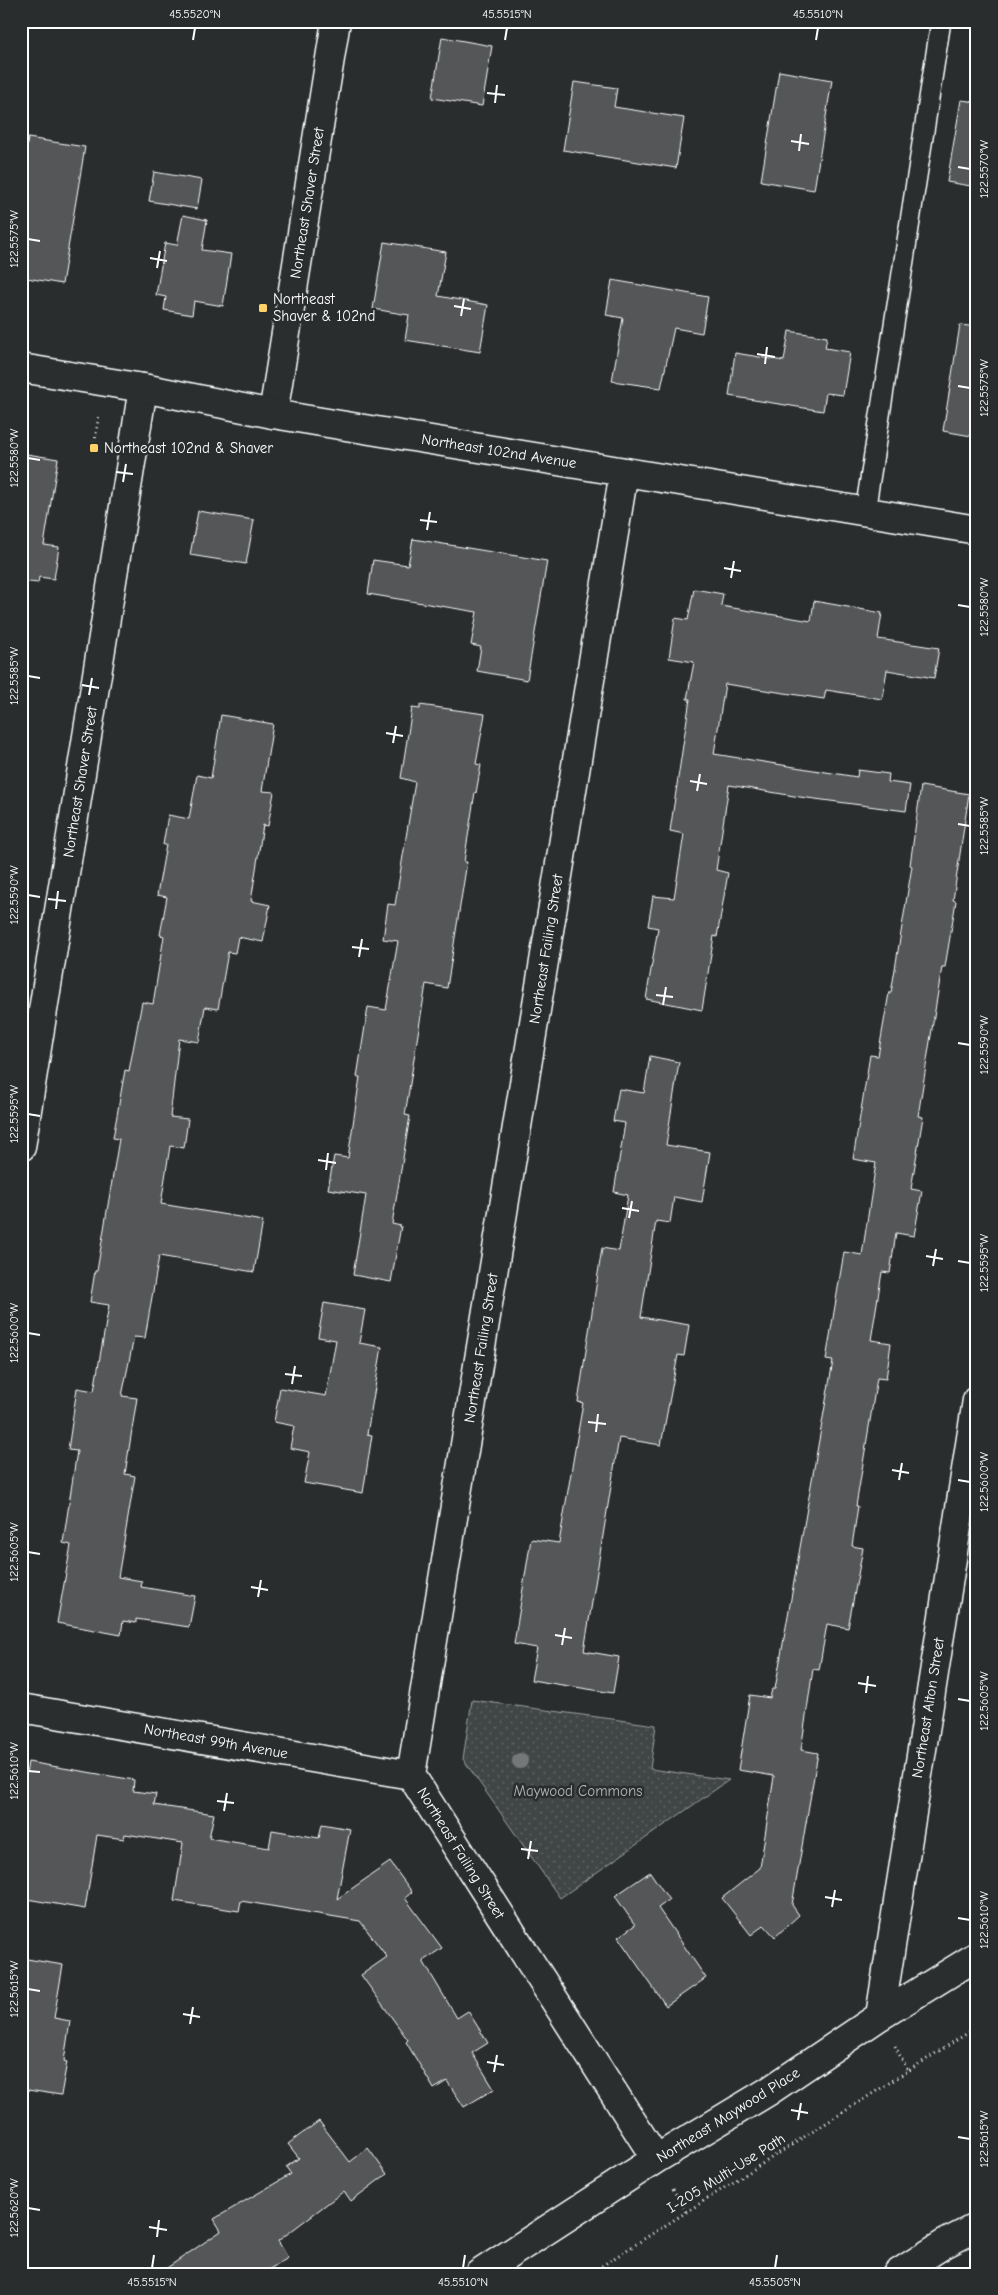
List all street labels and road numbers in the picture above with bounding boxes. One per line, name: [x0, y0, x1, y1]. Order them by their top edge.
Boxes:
street label: Northeast Shaver Street: [286, 125, 328, 280]
street label: Northeast 102nd Avenue: [420, 430, 578, 472]
street label: Northeast Shaver Street: [59, 704, 101, 859]
street label: Northeast Failing Street: [525, 872, 567, 1025]
street label: Northeast Failing Street: [460, 1271, 502, 1424]
street label: Northeast Alton Street: [908, 1636, 948, 1779]
street label: Northeast 99th Avenue: [143, 1719, 290, 1763]
street label: Northeast Failing Street: [413, 1784, 509, 1923]
street label: Northeast Maywood Place: [653, 2063, 803, 2167]
street label: I-205 Multi-Use Path: [663, 2129, 789, 2217]

